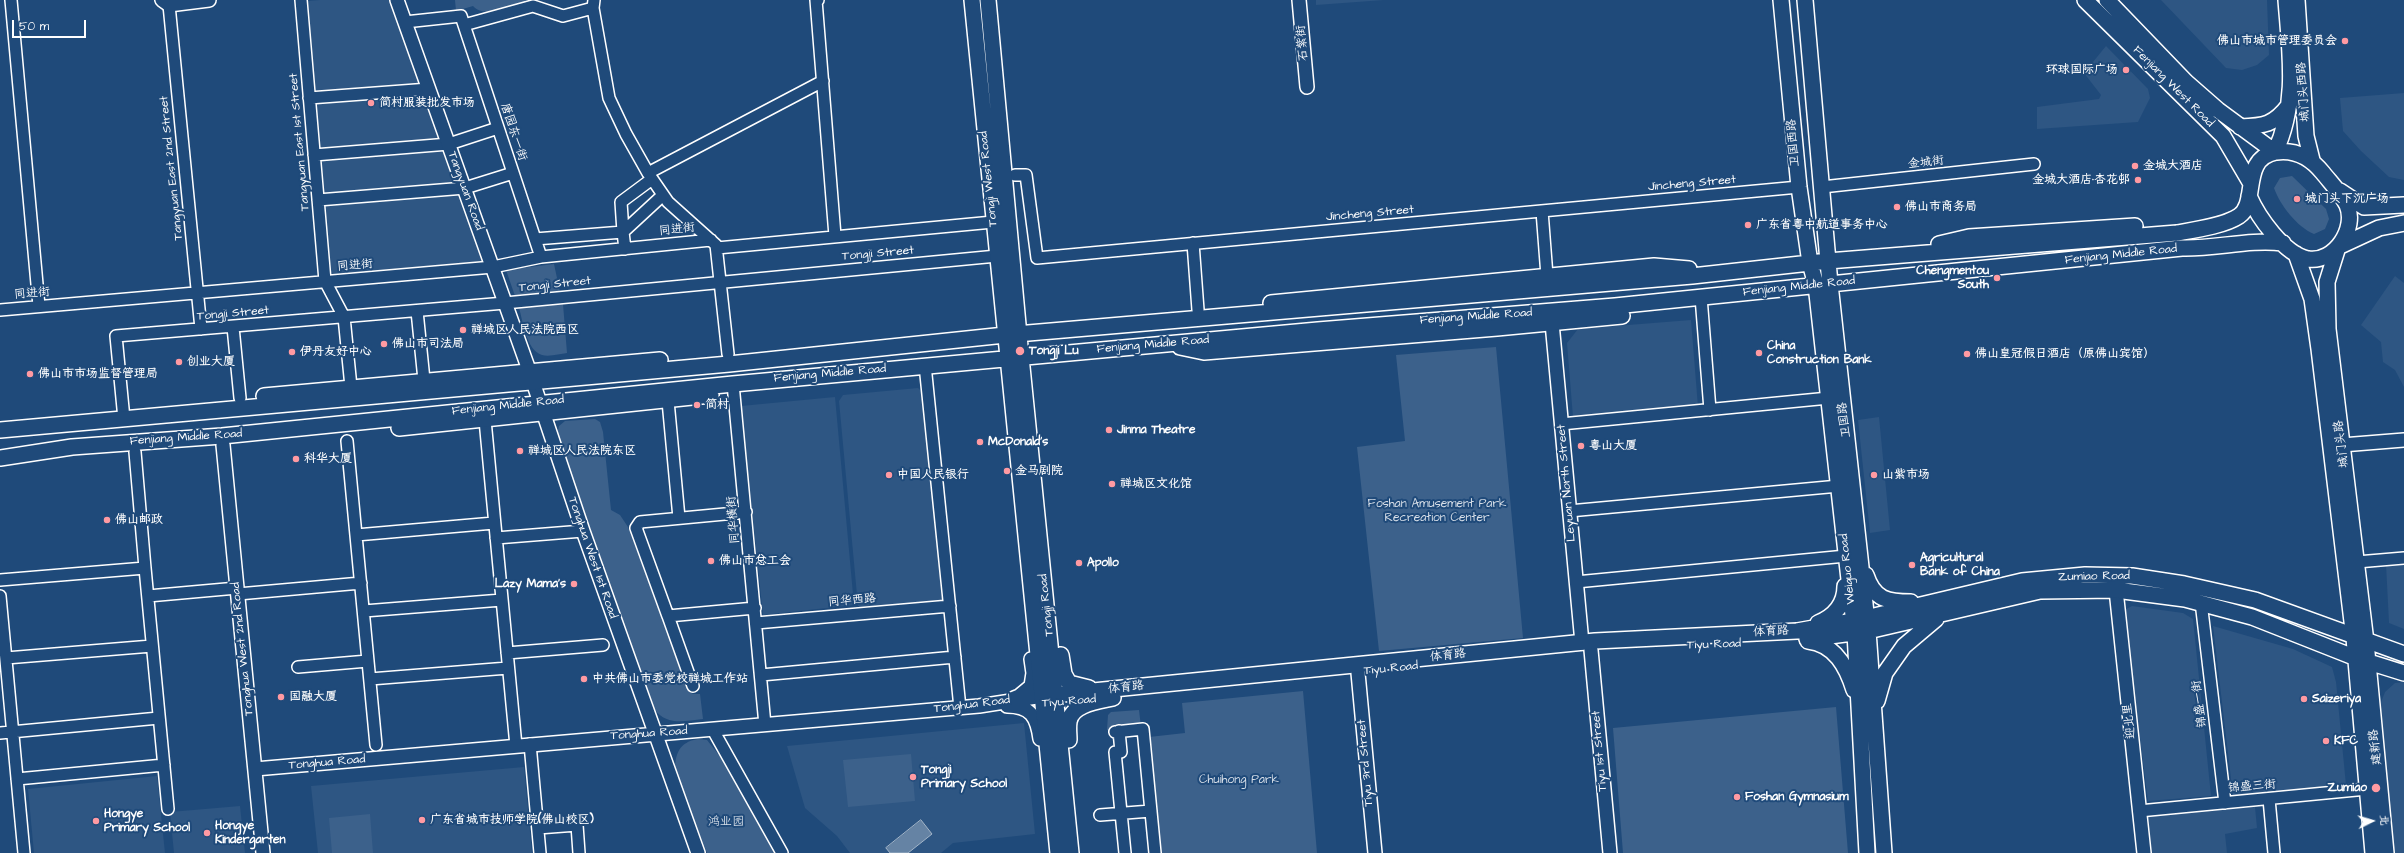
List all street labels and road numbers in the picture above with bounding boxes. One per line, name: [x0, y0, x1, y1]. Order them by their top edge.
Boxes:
street label: 石紫街: [1294, 24, 1312, 62]
street label: Fenjiang West Road: [2129, 43, 2217, 131]
street label: 城门头西路: [2295, 62, 2313, 122]
street label: Tangyuan East 1st Street: [287, 72, 313, 212]
street label: Tangyuan East 2nd Street: [157, 95, 187, 241]
street label: 唐园东一街: [497, 101, 529, 163]
street label: 卫国西路: [1785, 118, 1803, 168]
street label: Tongji West Road: [977, 130, 1001, 228]
street label: Tangyuan Road: [444, 150, 486, 232]
street label: 金城街: [1907, 154, 1945, 172]
street label: Jincheng Street: [1647, 173, 1737, 195]
street label: Jincheng Street: [1325, 203, 1415, 225]
street label: 同进街: [658, 221, 696, 239]
street label: Fenjiang Middle Road: [2064, 242, 2178, 268]
street label: Tongji Street: [841, 244, 915, 264]
street label: 同进街: [336, 257, 374, 275]
street label: Tongji Street: [518, 274, 592, 296]
street label: Fenjiang Middle Road: [1742, 274, 1856, 300]
street label: 同进街: [13, 285, 51, 303]
street label: Tongji Street: [196, 304, 270, 324]
street label: Fenjiang Middle Road: [1419, 306, 1533, 328]
street label: Fenjiang Middle Road: [1096, 333, 1210, 357]
street label: Fenjiang Middle Road: [773, 362, 887, 386]
street label: Fenjiang Middle Road: [451, 393, 565, 419]
street label: 卫国路: [1836, 401, 1854, 439]
street label: 城门头路: [2332, 419, 2352, 469]
street label: Leyuan North Street: [1555, 424, 1579, 542]
street label: Fenjiang Middle Road: [129, 427, 243, 449]
street label: Tonghua West 1st Road: [564, 495, 620, 621]
street label: 同华横街: [725, 495, 743, 545]
street label: Weiguo Road: [1837, 533, 1859, 605]
street label: Zumiao Road: [2058, 569, 2130, 585]
street label: Tongji Road: [1037, 573, 1057, 637]
street label: Tonghua West 2nd Road: [229, 582, 257, 716]
street label: 同华西路: [827, 592, 877, 610]
street label: 体育路: [1753, 624, 1789, 640]
street label: Tiyu Road: [1687, 637, 1741, 653]
street label: 体育路: [1429, 647, 1467, 665]
street label: Tiyu Road: [1363, 659, 1419, 679]
street label: 体育路: [1107, 679, 1145, 697]
street label: 锦盛一街: [2190, 679, 2210, 729]
street label: Tiyu Road: [1041, 692, 1097, 712]
street label: Tonghua Road: [933, 693, 1011, 717]
street label: 迎北里: [2121, 702, 2139, 740]
street label: Tiyu 1st Street: [1589, 710, 1611, 792]
street label: Tiyu 3rd Street: [1355, 719, 1377, 807]
street label: Tonghua Road: [610, 724, 688, 744]
street label: 建新路: [2367, 728, 2385, 766]
street label: Tonghua Road: [288, 752, 366, 774]
street label: 锦盛三街: [2227, 778, 2277, 796]

